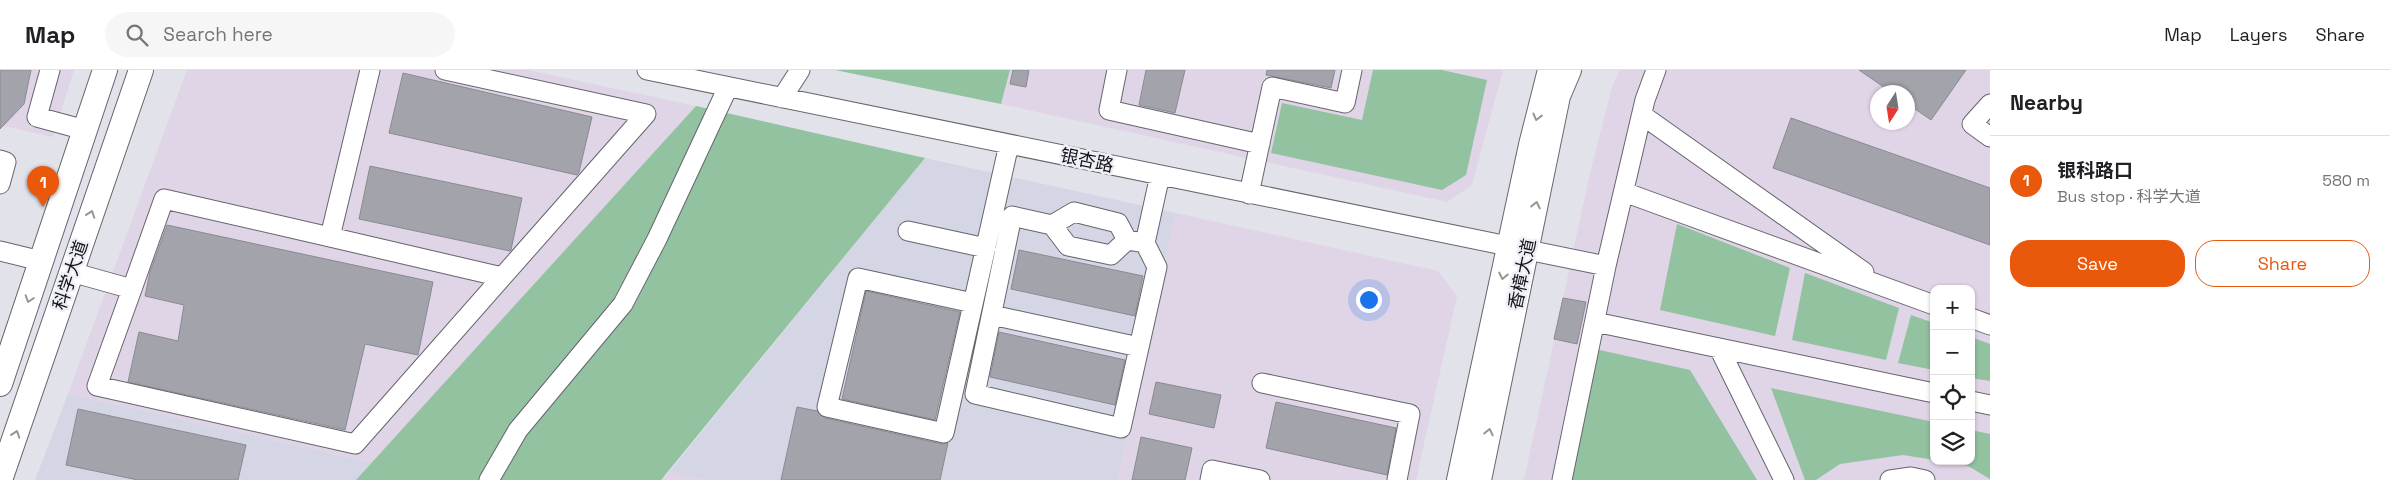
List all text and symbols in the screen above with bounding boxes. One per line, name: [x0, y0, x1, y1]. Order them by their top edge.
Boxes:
search box: [105, 12, 455, 57]
text: Map: [25, 19, 75, 50]
icon: search: [123, 21, 151, 49]
text: Search here: [163, 22, 273, 47]
text: Map: [2164, 23, 2202, 46]
text: Layers: [2230, 23, 2287, 46]
text: Share: [2315, 23, 2365, 46]
north arrow: [1870, 85, 1915, 130]
text: Nearby: [2010, 89, 2083, 116]
one-way arrow: [1532, 113, 1543, 122]
street label: 银杏路: [1058, 143, 1116, 177]
text: 银科路口: [2057, 158, 2133, 183]
pin: 1: [27, 166, 59, 207]
text: 1: [2022, 170, 2030, 191]
text: 580 m: [2322, 170, 2370, 191]
text: Bus stop · 科学大道: [2057, 186, 2201, 207]
one-way arrow: [1530, 200, 1541, 209]
one-way arrow: [85, 210, 95, 219]
street label: 香樟大道: [1503, 236, 1541, 312]
street label: 科学大道: [47, 237, 93, 313]
button: Save: [2010, 240, 2185, 287]
button: Share: [2195, 240, 2370, 287]
one-way arrow: [1498, 271, 1509, 280]
map controls: [1930, 285, 1975, 465]
button: +: [1930, 285, 1975, 330]
your location: [1356, 287, 1382, 313]
one-way arrow: [25, 294, 35, 303]
button: −: [1930, 330, 1975, 375]
button: locate: [1930, 375, 1975, 420]
button: layers: [1930, 420, 1975, 465]
one-way arrow: [1483, 428, 1493, 437]
one-way arrow: [10, 430, 20, 439]

